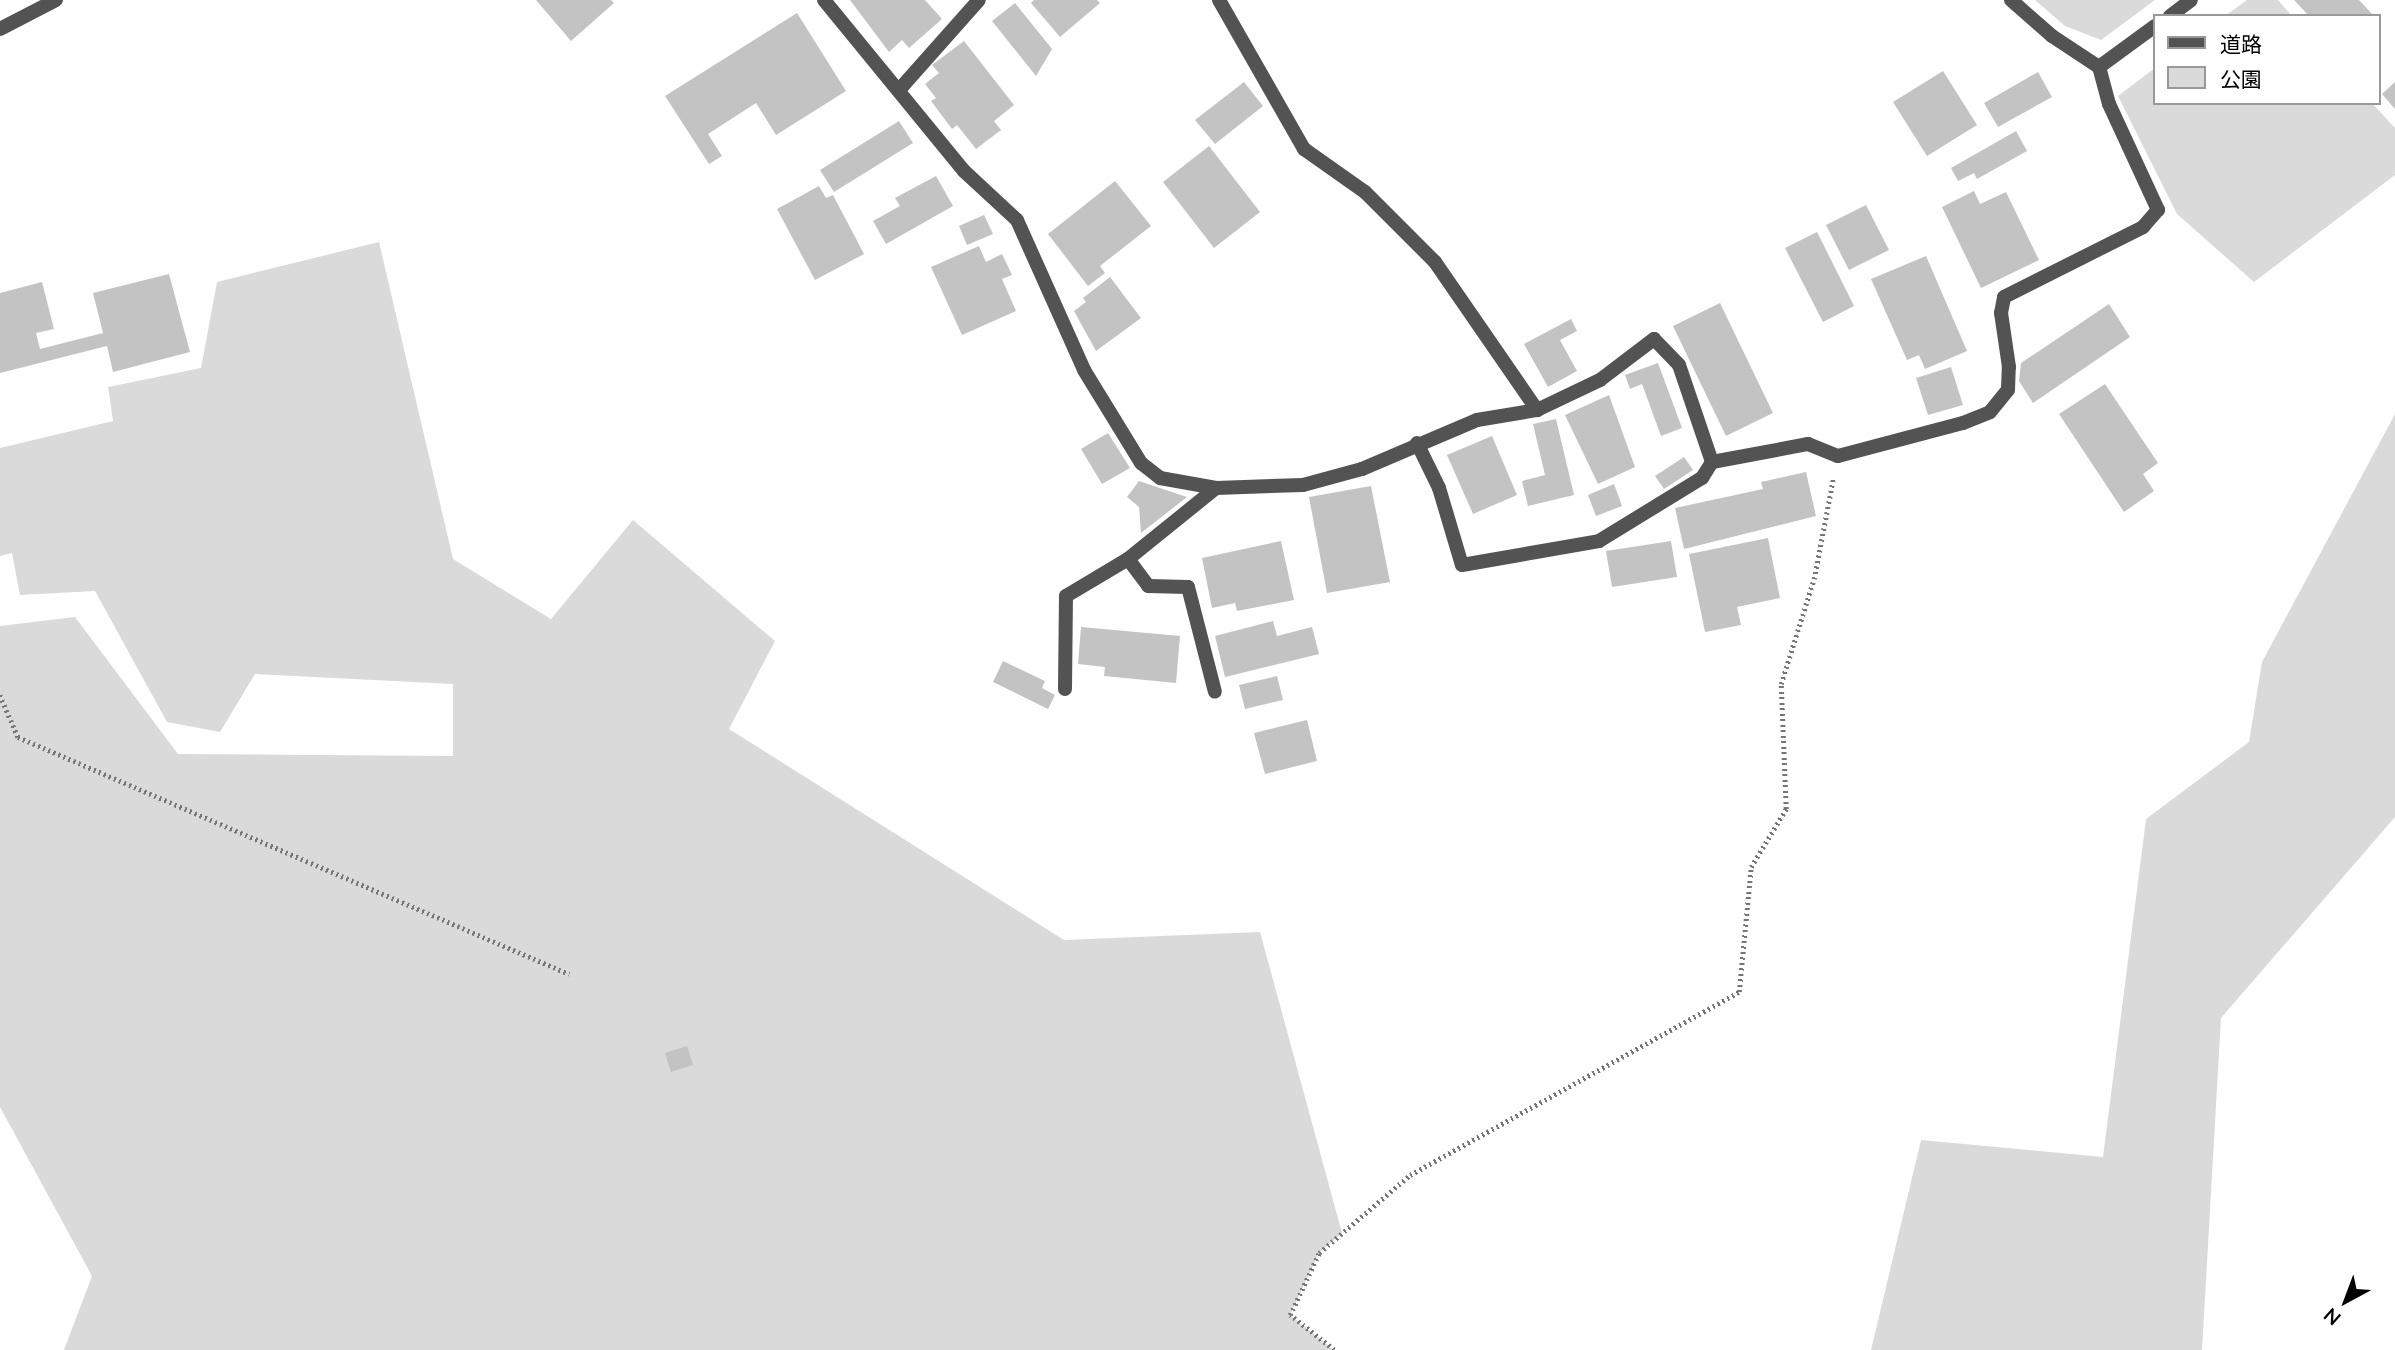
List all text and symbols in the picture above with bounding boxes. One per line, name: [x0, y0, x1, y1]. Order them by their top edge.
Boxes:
legend: [2154, 14, 2381, 105]
text: 道路: [2220, 31, 2262, 56]
text: 公園: [2220, 66, 2262, 91]
north arrow: [2311, 1266, 2381, 1336]
text: N: [2319, 1304, 2345, 1331]

